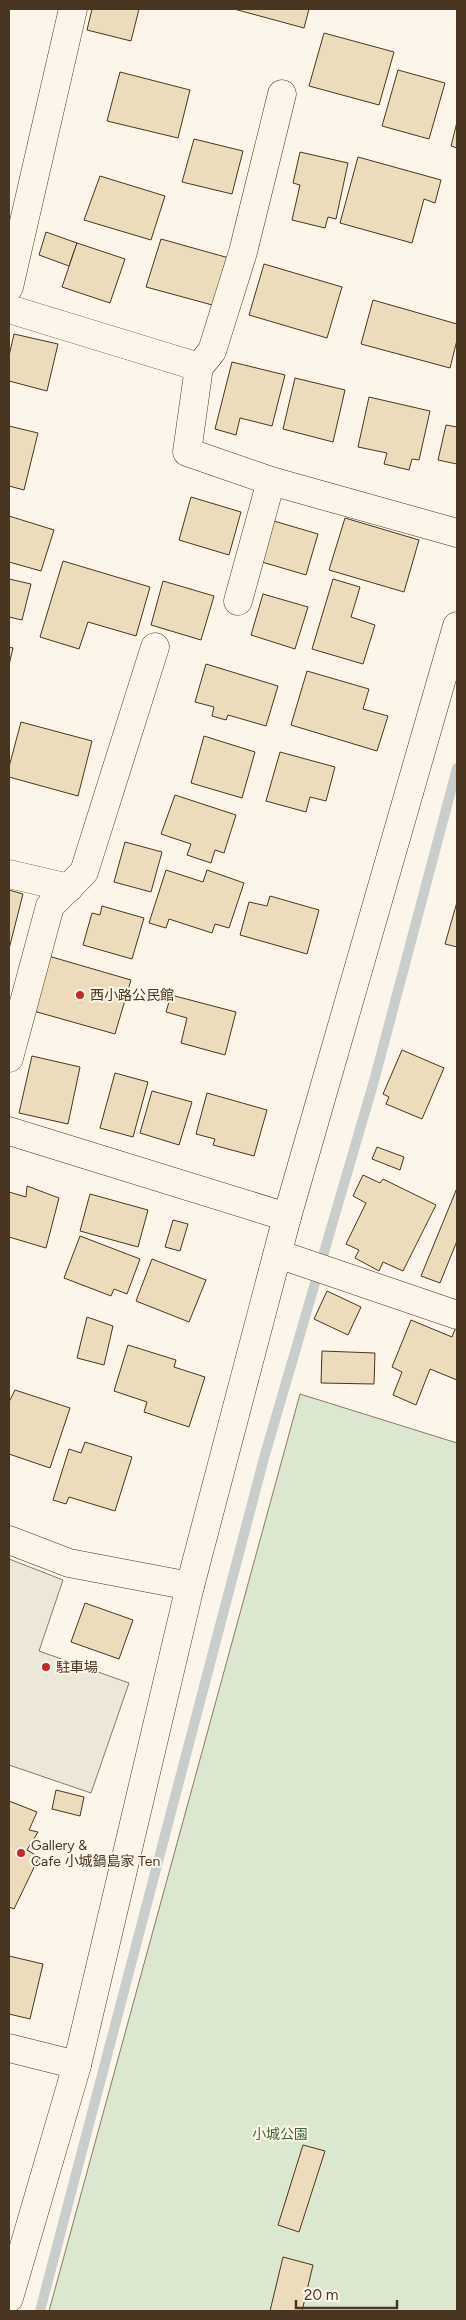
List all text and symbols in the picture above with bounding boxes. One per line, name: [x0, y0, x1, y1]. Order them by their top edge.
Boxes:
place label: 西小路公民館: [90, 987, 174, 1004]
marker: 西小路公民館: [74, 989, 86, 1001]
place label: 駐車場: [56, 1659, 98, 1676]
marker: 駐車場: [40, 1661, 52, 1673]
place label: Gallery & Cafe 小城鍋島家 Ten: [31, 1837, 160, 1870]
marker: Gallery & Cafe 小城鍋島家 Ten: [15, 1847, 27, 1859]
park label: 小城公園: [252, 2126, 308, 2143]
scale bar: [296, 2278, 397, 2310]
text: 20 m: [304, 2286, 338, 2304]

